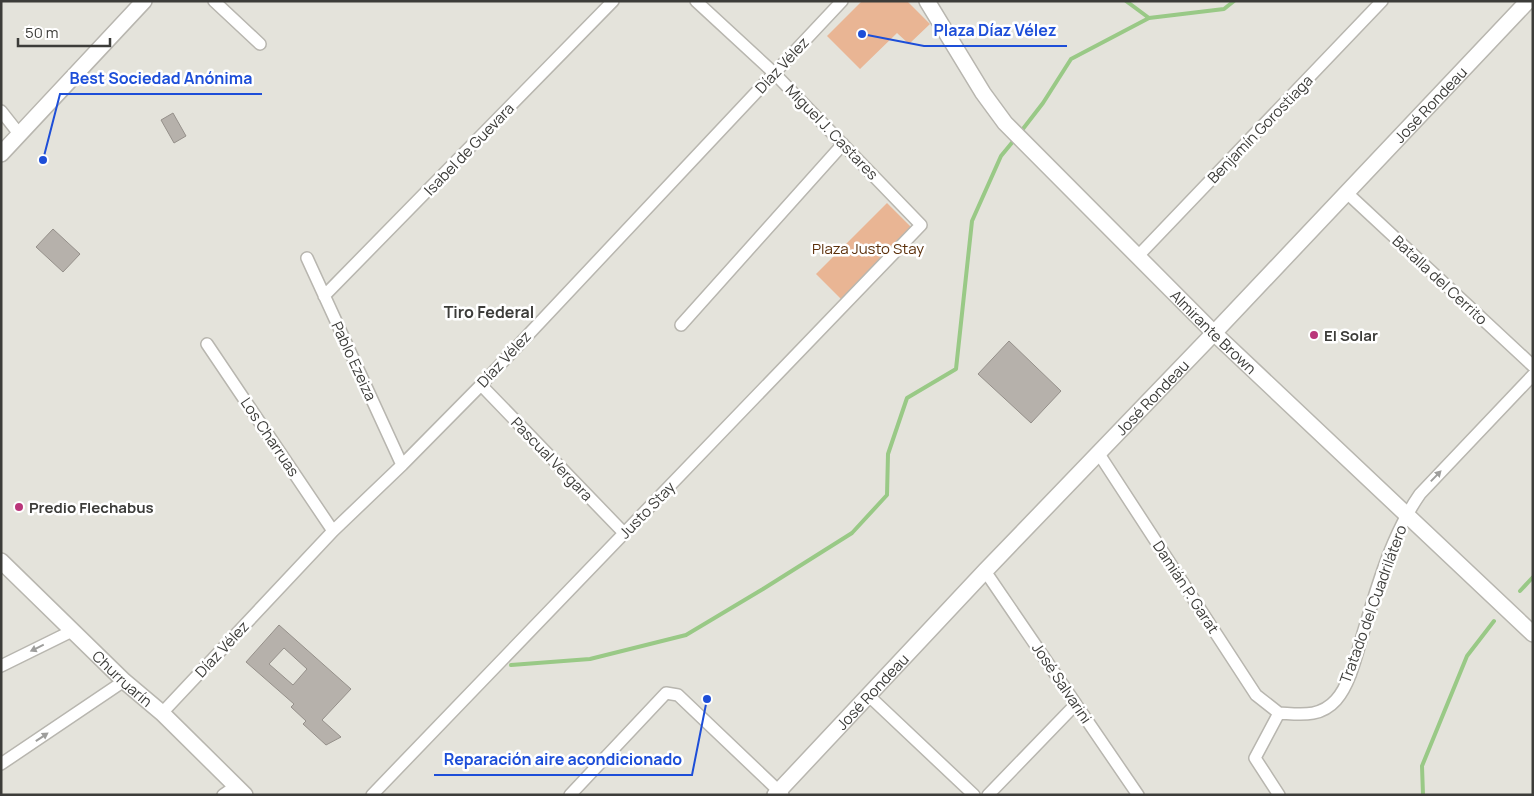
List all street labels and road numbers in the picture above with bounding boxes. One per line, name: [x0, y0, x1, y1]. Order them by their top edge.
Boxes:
street label: Díaz Vélez: [750, 32, 814, 98]
street label: José Rondeau: [1389, 62, 1471, 147]
street label: Benjamín Gorostiaga: [1203, 70, 1317, 188]
street label: Miguel J. Castares: [781, 80, 883, 184]
street label: Isabel de Guevara: [419, 98, 519, 200]
street label: Batalla del Cerrito: [1388, 230, 1492, 330]
street label: Almirante Brown: [1166, 285, 1261, 379]
street label: Pablo Ezeiza: [326, 318, 382, 404]
street label: Díaz Vélez: [472, 326, 536, 392]
street label: José Rondeau: [1111, 355, 1193, 440]
street label: Los Charruas: [236, 393, 304, 481]
street label: Pascual Vergara: [506, 412, 598, 506]
street label: Justo Stay: [614, 477, 680, 543]
street label: Tratado del Cuadrilátero: [1335, 522, 1411, 686]
street label: Damián P. Garat: [1148, 537, 1224, 637]
street label: Díaz Vélez: [190, 616, 254, 682]
street label: José Salvarini: [1027, 638, 1097, 728]
street label: Churruarín: [88, 645, 157, 711]
street label: José Rondeau: [831, 649, 913, 734]

